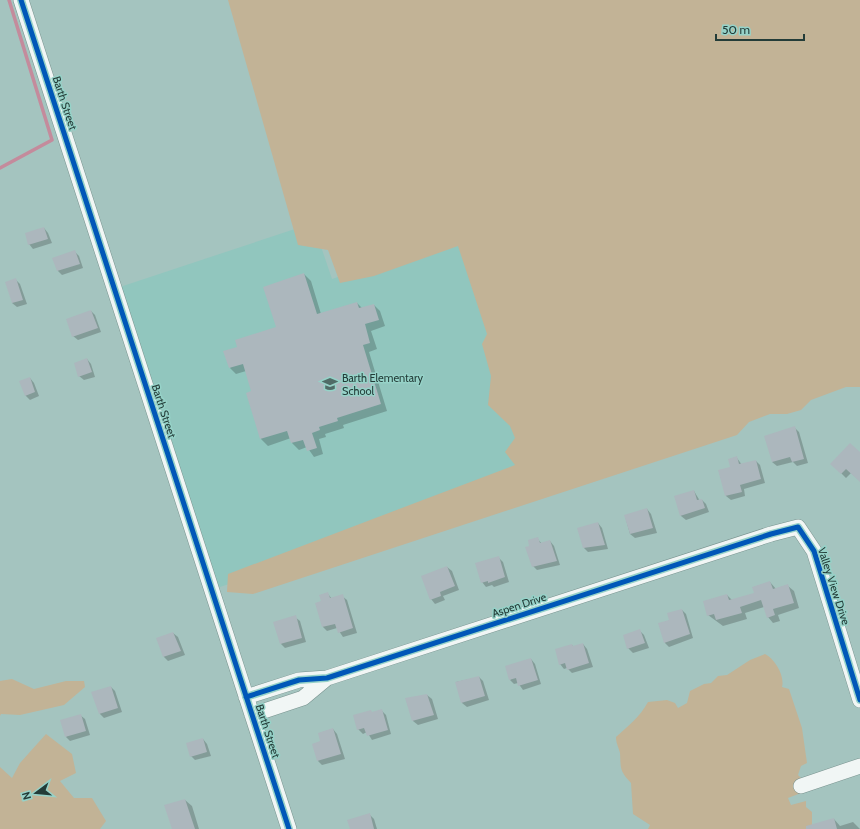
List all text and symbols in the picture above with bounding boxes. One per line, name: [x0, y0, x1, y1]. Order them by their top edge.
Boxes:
scale bar: [716, 16, 804, 42]
text: 50 m: [722, 22, 750, 37]
street label: Barth Street: [50, 74, 80, 132]
place label: Barth Elementary School: [342, 371, 424, 398]
school or university icon: Barth Elementary School: [321, 375, 339, 393]
street label: Barth Street: [149, 382, 179, 440]
street label: Valley View Drive: [815, 546, 853, 627]
street label: Aspen Drive: [490, 590, 548, 620]
street label: Barth Street: [253, 702, 283, 760]
north arrow: [16, 773, 56, 813]
text: N: [19, 790, 34, 801]

